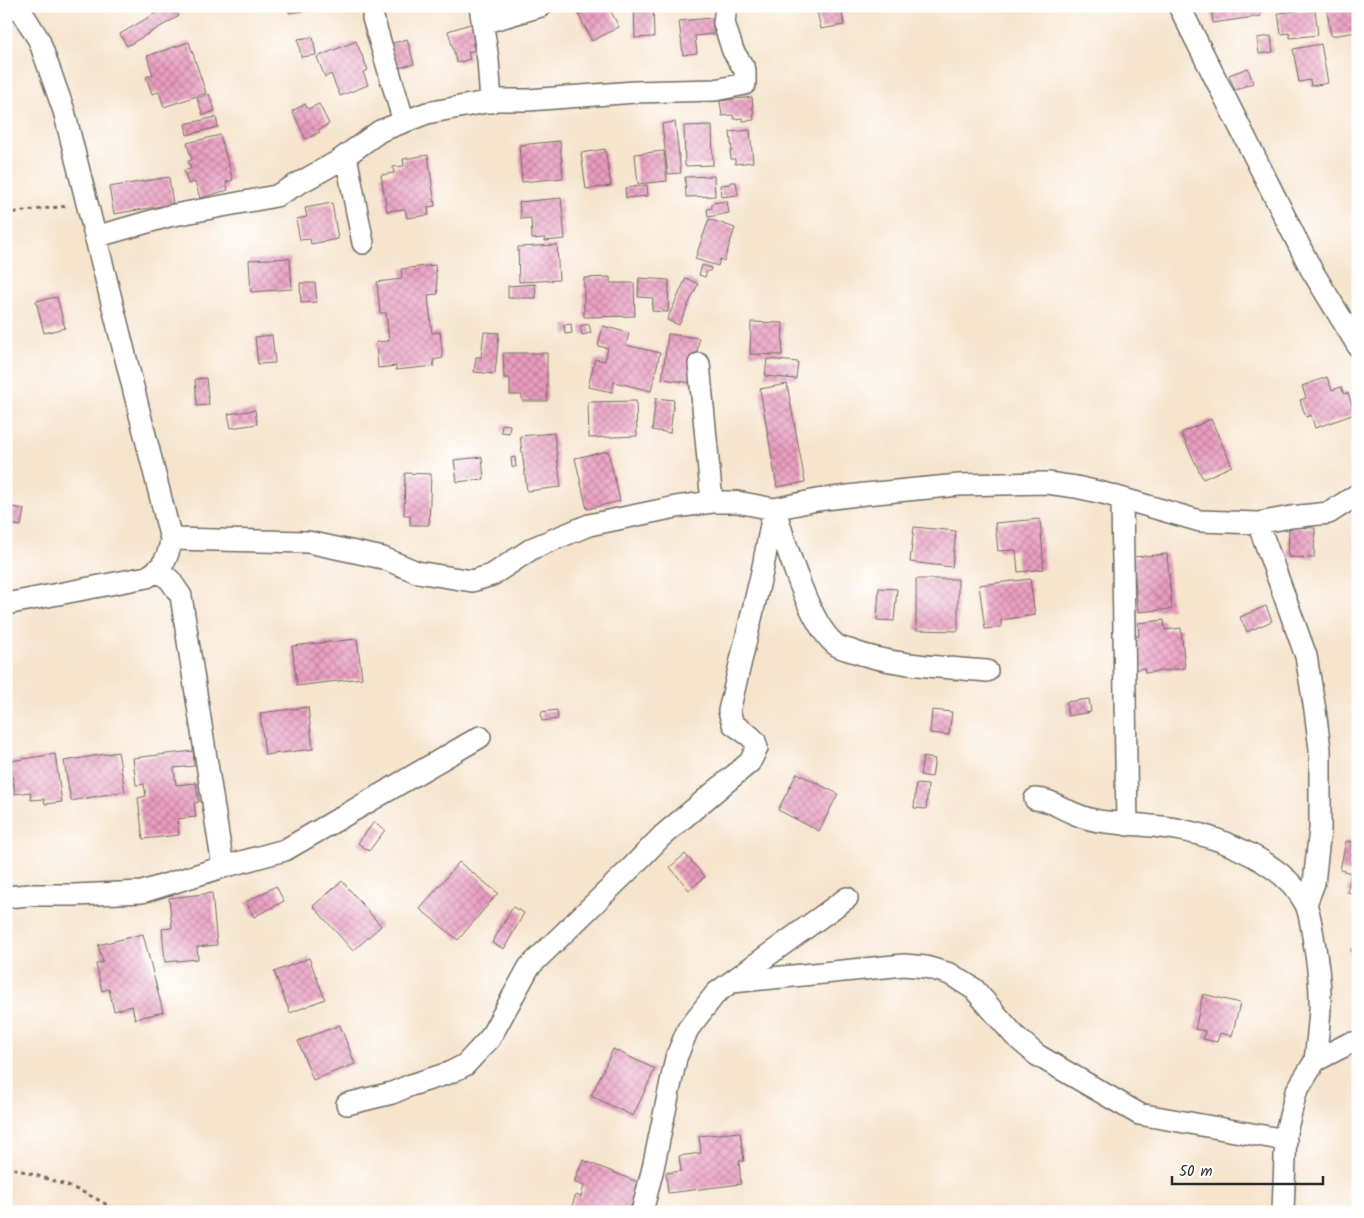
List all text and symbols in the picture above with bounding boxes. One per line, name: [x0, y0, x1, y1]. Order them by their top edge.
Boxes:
scale bar: [1172, 1153, 1323, 1185]
text: 50 m: [1179, 1160, 1213, 1184]

